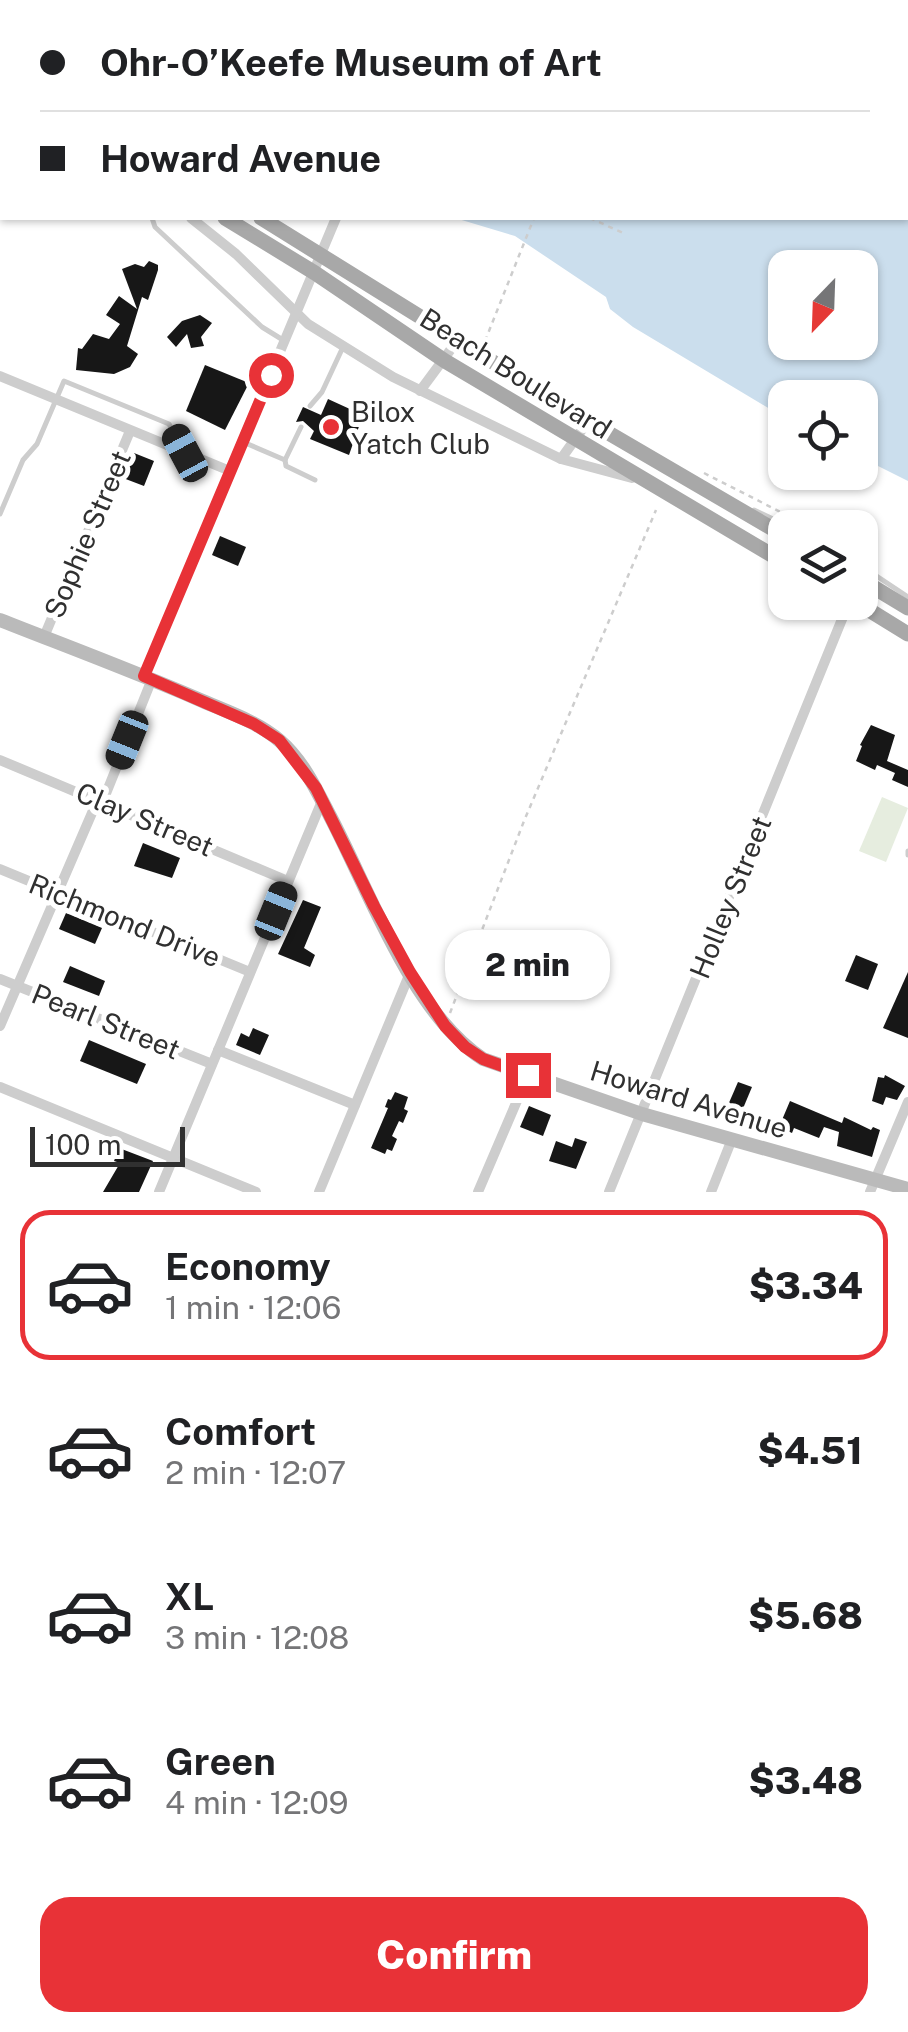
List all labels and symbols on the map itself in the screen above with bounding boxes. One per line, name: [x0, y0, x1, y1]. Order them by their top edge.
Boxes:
north arrow: [768, 250, 878, 360]
street label: Beach Boulevard: [414, 301, 618, 445]
route start: [249, 353, 294, 398]
place label: Bilox Yatch Club: [351, 395, 490, 460]
marker: Bilox Yatch Club: [320, 416, 342, 438]
car: [158, 419, 212, 487]
street label: Sophie Street: [37, 445, 137, 623]
car: [102, 707, 152, 773]
street label: Clay Street: [71, 775, 219, 863]
street label: Holley Street: [682, 811, 778, 983]
street label: Richmond Drive: [24, 867, 226, 973]
car: [251, 878, 301, 944]
callout: 2 min: [446, 930, 610, 1000]
street label: Pearl Street: [27, 976, 185, 1066]
route end: [506, 1053, 551, 1098]
street label: Howard Avenue: [586, 1053, 792, 1145]
scale bar: [30, 1122, 185, 1166]

